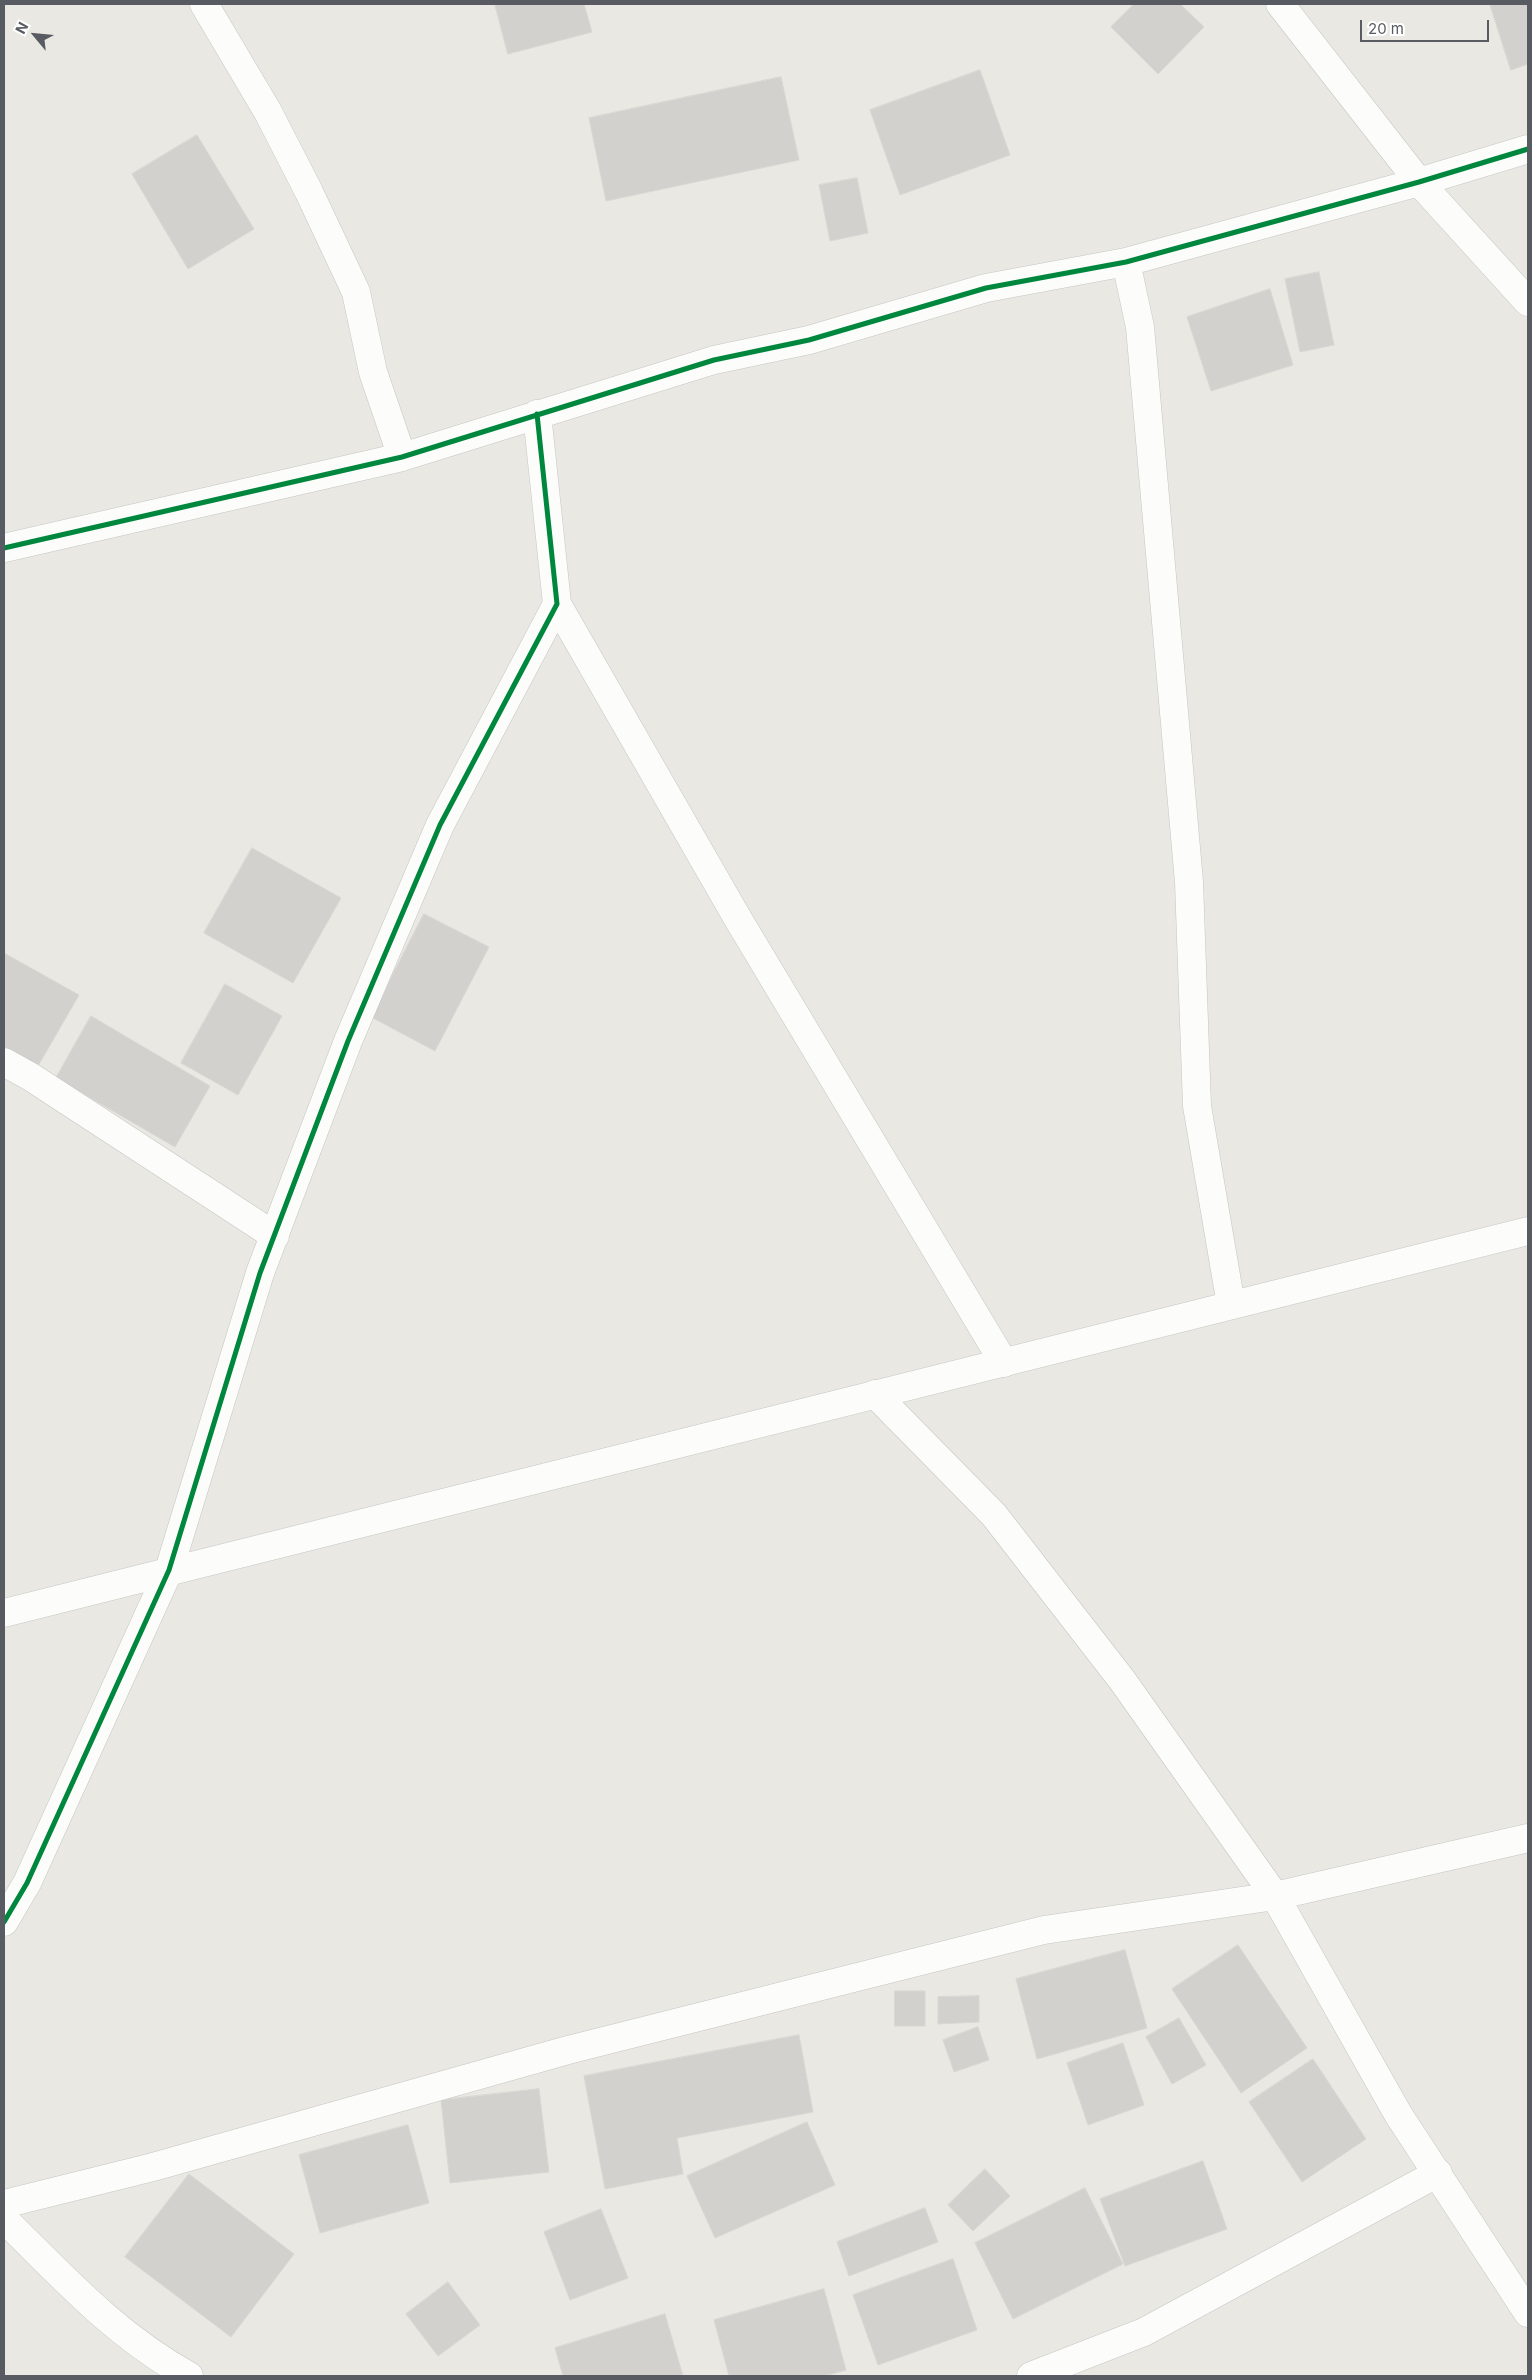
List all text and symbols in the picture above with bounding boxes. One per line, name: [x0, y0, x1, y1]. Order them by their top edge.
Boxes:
north arrow: [10, 10, 60, 60]
scale bar: [1362, 10, 1491, 42]
text: N: [11, 19, 31, 36]
text: 20 m: [1368, 19, 1404, 38]

